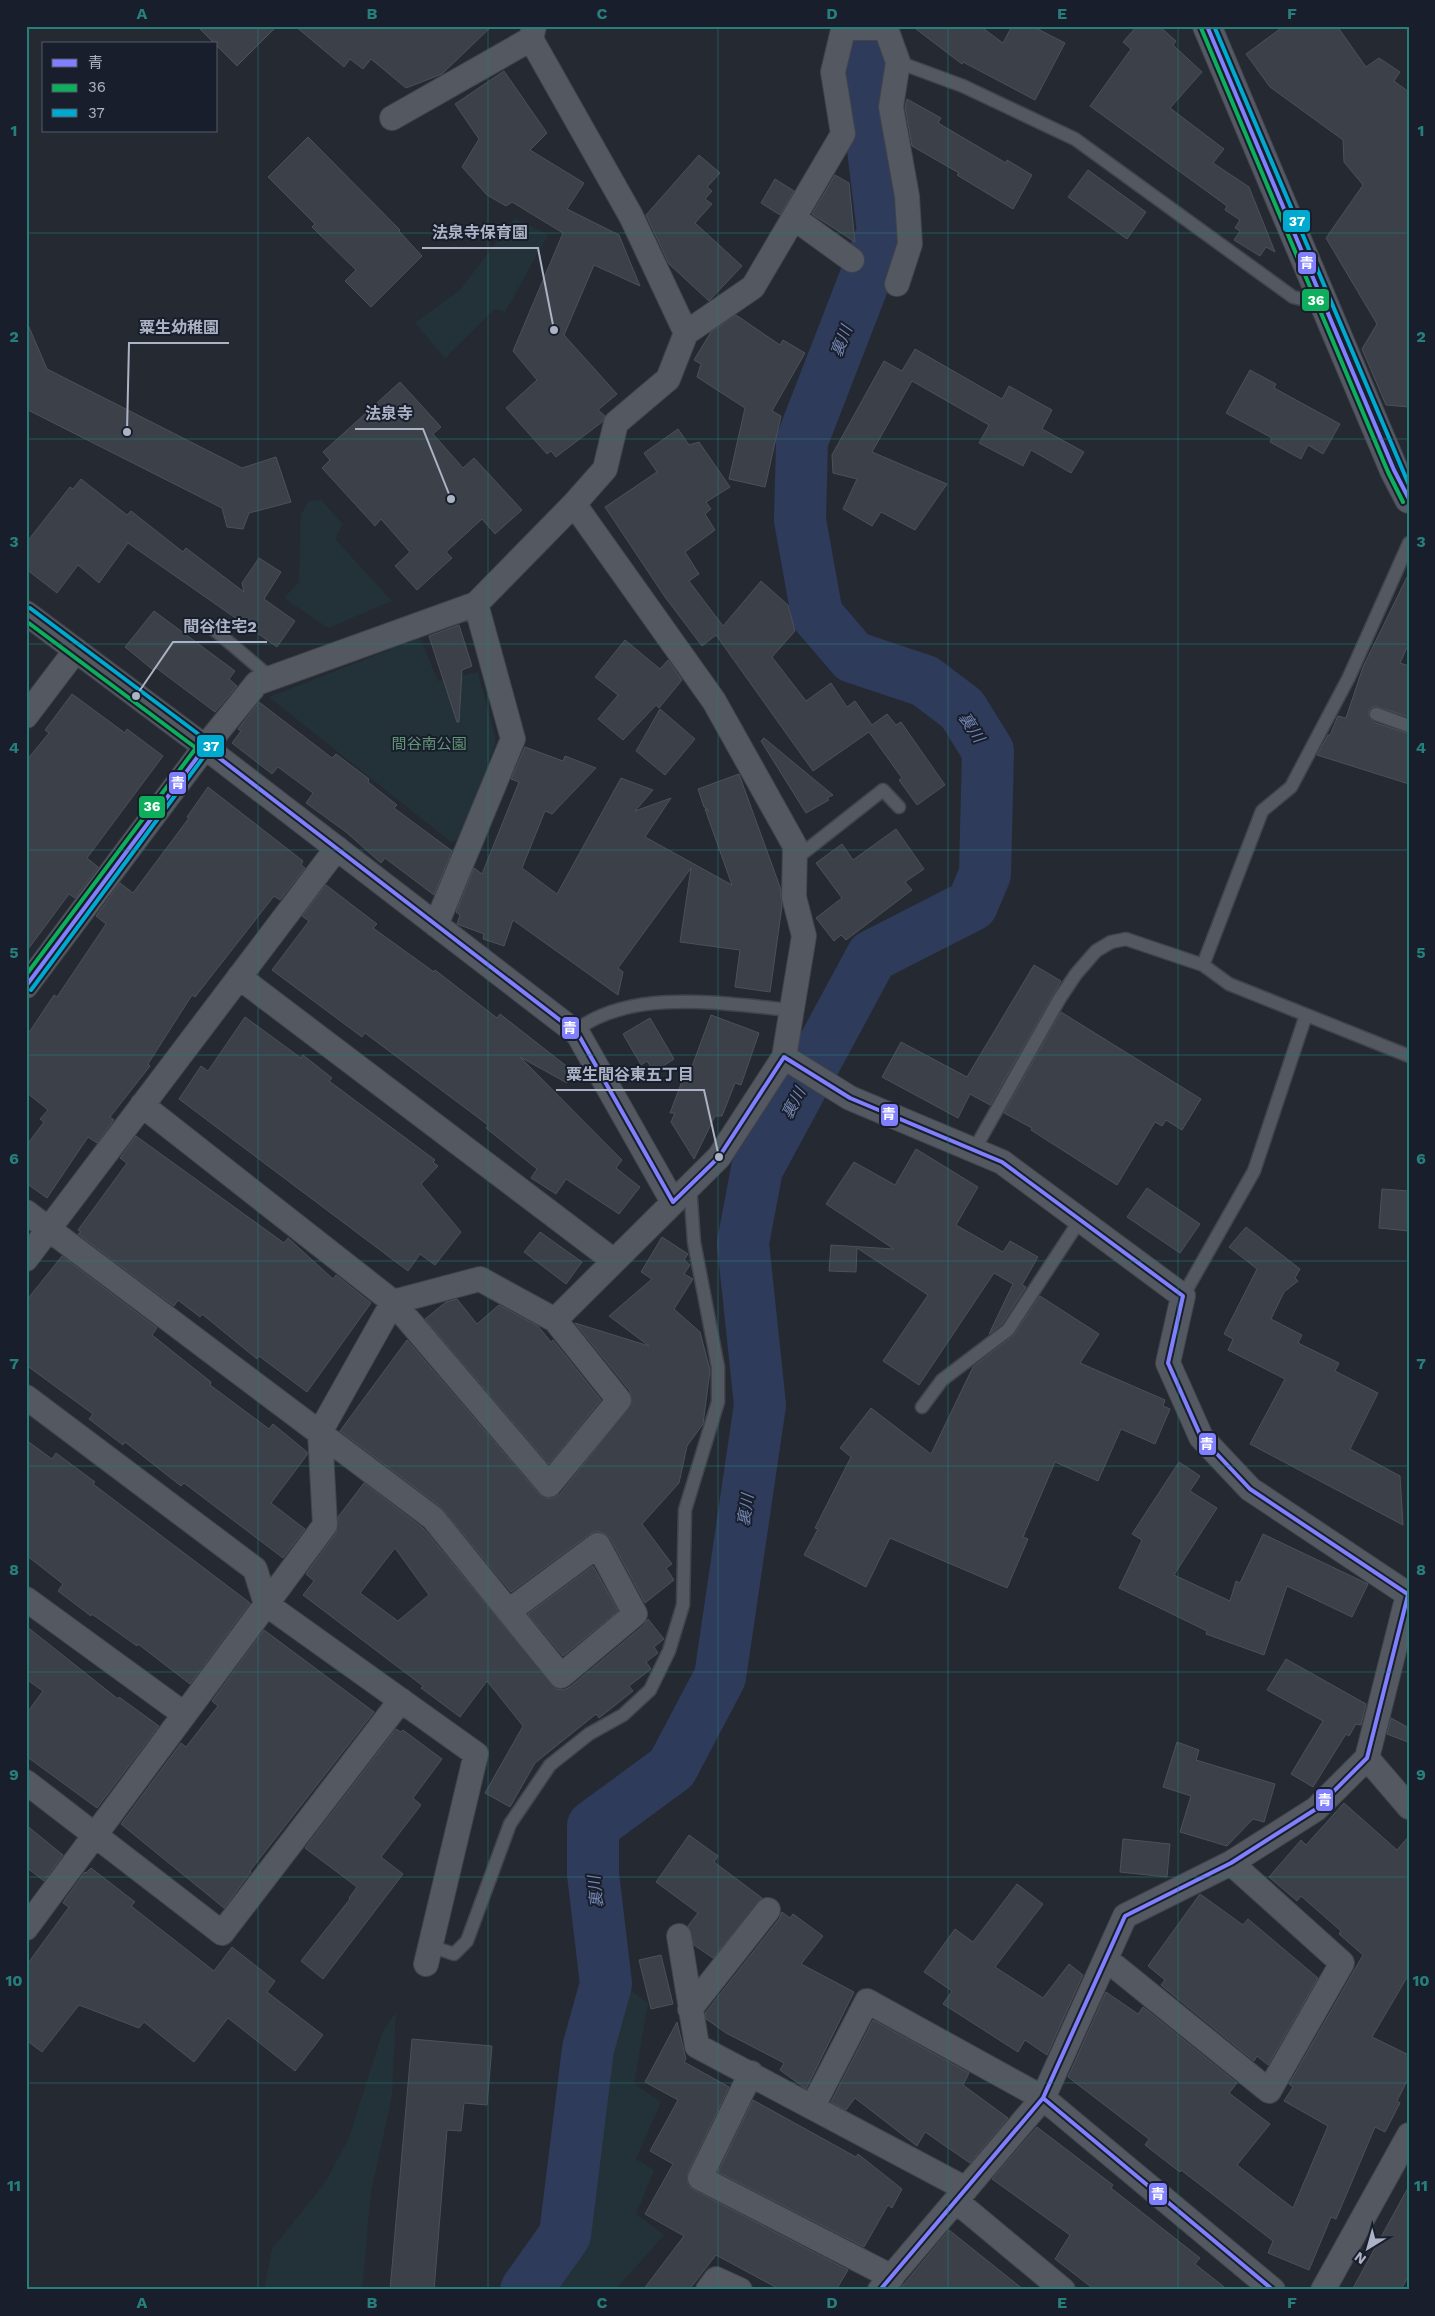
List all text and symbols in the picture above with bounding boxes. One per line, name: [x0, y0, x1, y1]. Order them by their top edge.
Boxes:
text: A: [137, 4, 148, 23]
text: B: [367, 4, 378, 23]
text: C: [597, 4, 608, 23]
text: D: [826, 4, 838, 23]
text: E: [1057, 4, 1067, 23]
text: F: [1287, 4, 1297, 23]
legend: [42, 42, 218, 132]
text: 青: [88, 54, 103, 72]
text: 36: [88, 78, 106, 96]
text: 37: [88, 104, 105, 122]
text: 1: [11, 121, 17, 140]
text: 1: [1418, 121, 1424, 140]
line badge: 37: [1282, 209, 1311, 233]
text: 37: [1289, 213, 1306, 229]
callout: 法泉寺保育園: [422, 217, 538, 248]
text: 法泉寺保育園: [432, 223, 528, 242]
line badge: 青: [1297, 251, 1317, 275]
text: 青: [1300, 255, 1314, 271]
line badge: 36: [1301, 288, 1330, 312]
text: 36: [1308, 292, 1325, 308]
callout: 粟生幼稚園: [129, 312, 229, 343]
text: 粟生幼稚園: [139, 318, 219, 337]
water label: 裏川: [827, 321, 857, 360]
text: 2: [9, 327, 19, 346]
text: 2: [1416, 327, 1426, 346]
callout: 法泉寺: [355, 398, 423, 429]
text: 法泉寺: [365, 404, 413, 423]
text: 3: [9, 532, 19, 551]
text: 3: [1416, 532, 1426, 551]
callout: 間谷住宅2: [173, 611, 267, 642]
text: 間谷住宅2: [183, 617, 257, 636]
water label: 裏川: [955, 709, 989, 748]
line badge: 37: [196, 734, 225, 758]
park label: 間谷南公園: [391, 735, 467, 753]
text: 4: [9, 738, 19, 757]
text: 37: [203, 738, 220, 754]
text: 4: [1416, 738, 1426, 757]
line badge: 青: [168, 771, 187, 795]
text: 青: [171, 775, 185, 791]
line badge: 36: [138, 795, 166, 819]
text: 36: [144, 798, 161, 814]
text: 5: [9, 943, 19, 962]
text: 5: [1416, 943, 1426, 962]
line badge: 青: [561, 1016, 580, 1040]
text: 青: [563, 1020, 577, 1036]
callout: 粟生間谷東五丁目: [556, 1059, 704, 1090]
text: 粟生間谷東五丁目: [566, 1065, 694, 1084]
water label: 裏川: [778, 1083, 810, 1122]
line badge: 青: [880, 1103, 899, 1127]
text: 青: [882, 1106, 896, 1122]
text: 6: [9, 1149, 19, 1168]
text: 6: [1416, 1149, 1426, 1168]
text: 7: [9, 1354, 19, 1373]
text: 7: [1416, 1354, 1426, 1373]
line badge: 青: [1198, 1432, 1217, 1456]
text: 青: [1200, 1436, 1214, 1452]
water label: 裏川: [734, 1491, 757, 1527]
text: 8: [9, 1560, 19, 1579]
text: 8: [1416, 1560, 1426, 1579]
text: 9: [9, 1765, 19, 1784]
text: 9: [1416, 1765, 1426, 1784]
line badge: 青: [1315, 1788, 1334, 1812]
text: 青: [1318, 1792, 1332, 1808]
water label: 裏川: [584, 1873, 607, 1909]
text: 10: [5, 1971, 23, 1990]
text: 10: [1412, 1971, 1430, 1990]
text: 11: [7, 2176, 21, 2195]
text: 11: [1414, 2176, 1428, 2195]
line badge: 青: [1148, 2182, 1168, 2206]
text: 青: [1151, 2186, 1165, 2202]
north arrow: [1342, 2224, 1392, 2274]
text: N: [1351, 2249, 1369, 2268]
text: A: [137, 2293, 148, 2312]
text: B: [367, 2293, 378, 2312]
text: C: [597, 2293, 608, 2312]
text: D: [826, 2293, 838, 2312]
text: E: [1057, 2293, 1067, 2312]
text: F: [1287, 2293, 1297, 2312]

